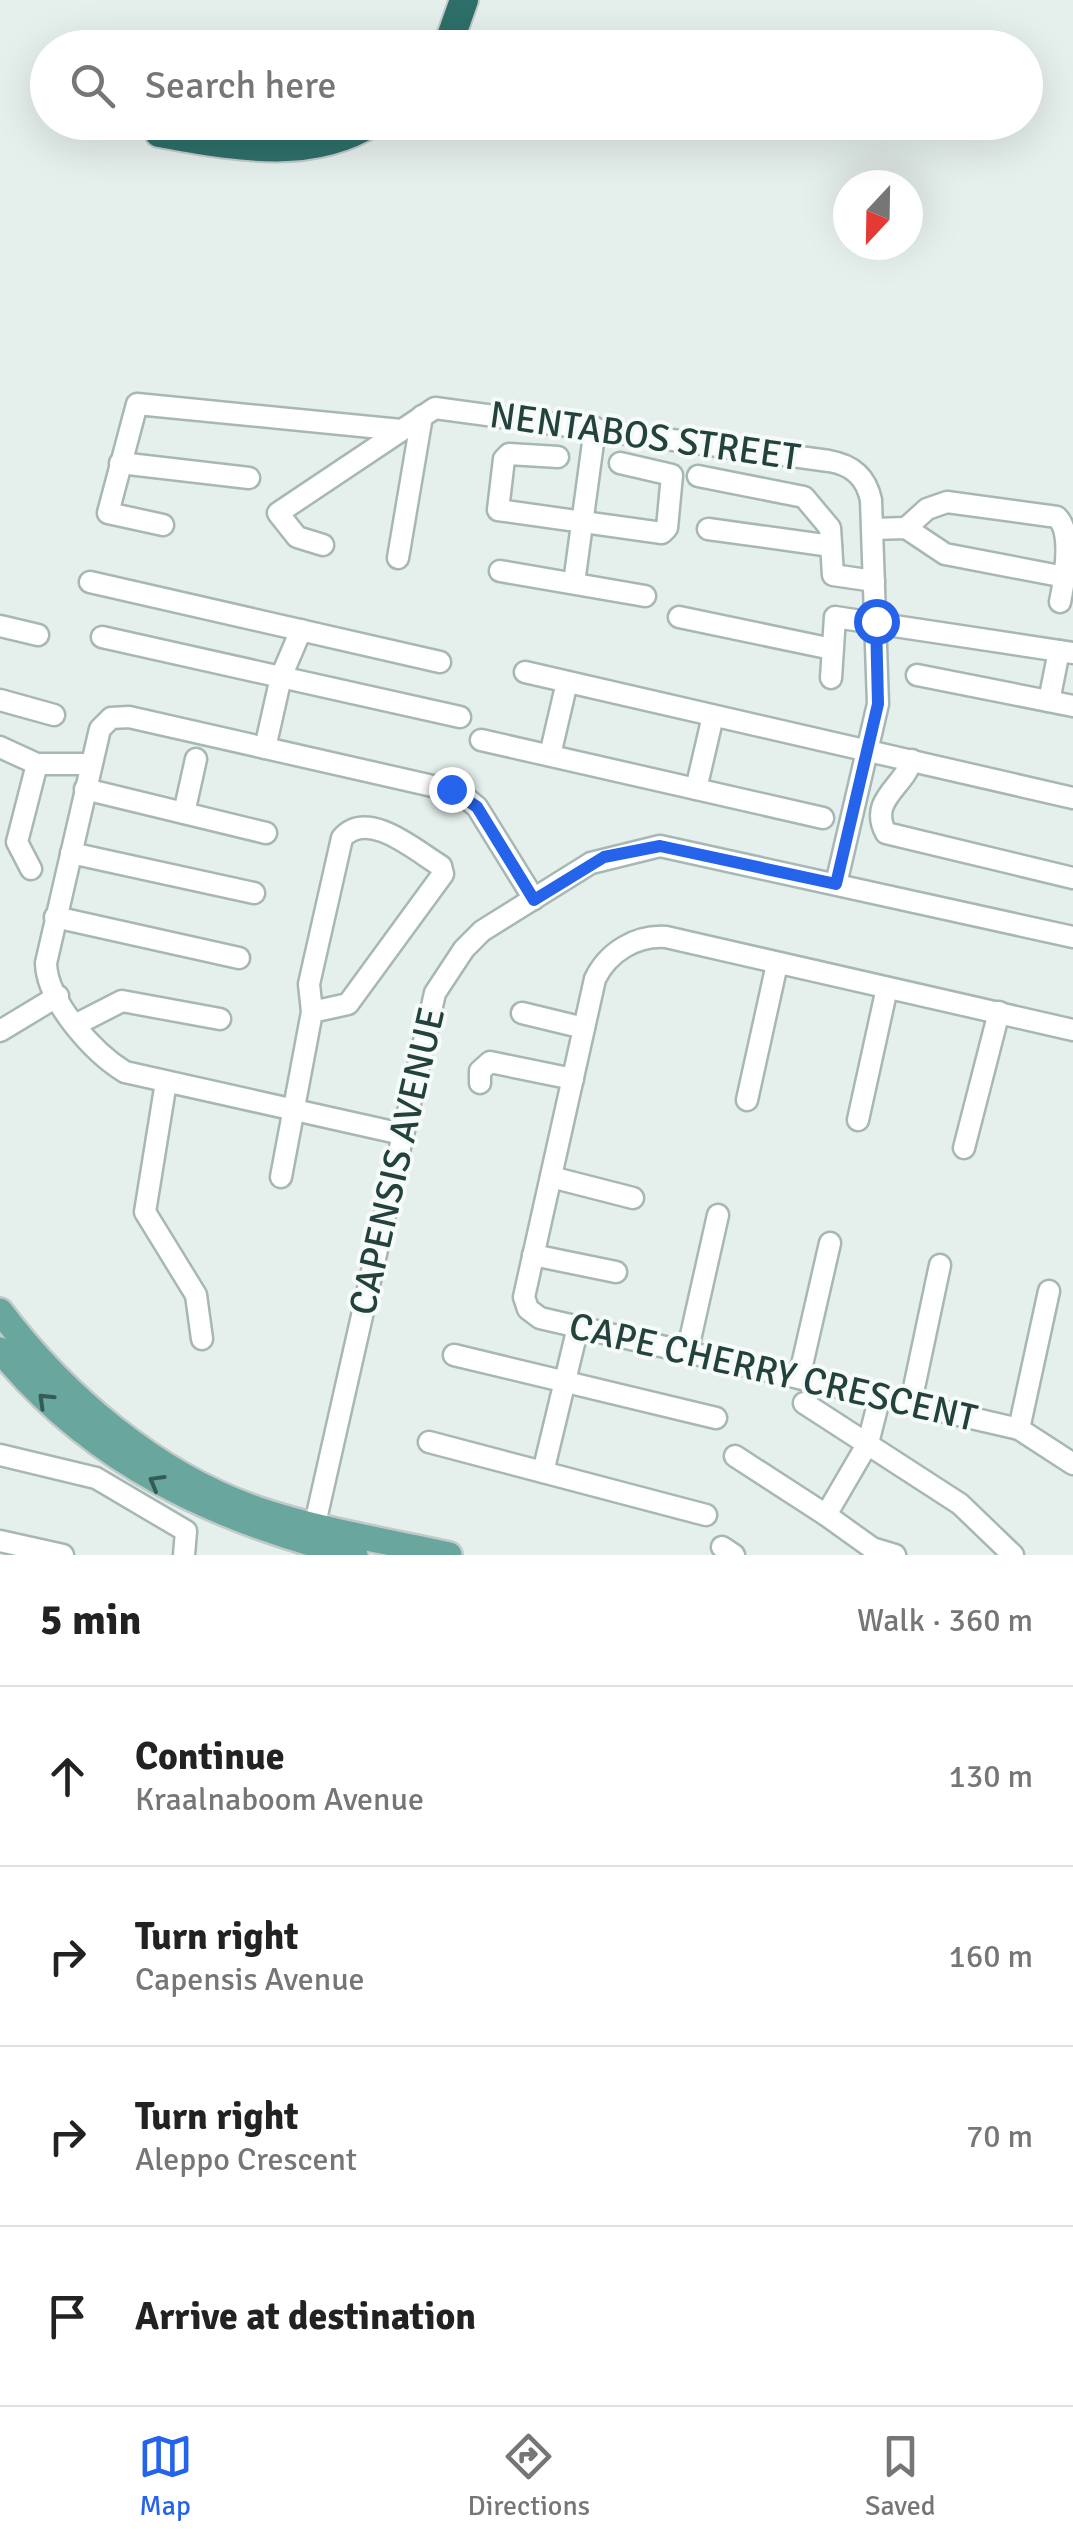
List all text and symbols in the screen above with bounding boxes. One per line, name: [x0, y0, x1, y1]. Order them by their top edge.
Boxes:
search box: [30, 30, 1043, 140]
icon: search: [65, 58, 120, 113]
text: Search here: [145, 62, 337, 109]
north arrow: [833, 170, 923, 260]
street label: NENTABOS STREET: [487, 391, 804, 481]
route start: [854, 599, 900, 645]
route end: [429, 767, 475, 813]
street label: CAPENSIS AVENUE: [339, 1003, 455, 1319]
street label: CAPE CHERRY CRESCENT: [565, 1302, 982, 1442]
one-way arrow: [38, 1393, 56, 1411]
one-way arrow: [149, 1475, 167, 1494]
text: 5 min: [40, 1595, 141, 1646]
text: Walk · 360 m: [857, 1601, 1033, 1640]
text: Continue: [135, 1733, 285, 1780]
icon: ahead: [40, 1749, 95, 1804]
text: 130 m: [949, 1757, 1033, 1796]
text: Kraalnaboom Avenue: [135, 1780, 424, 1819]
text: Turn right: [135, 1913, 299, 1960]
icon: right: [40, 1929, 95, 1984]
text: 160 m: [949, 1937, 1033, 1976]
text: Capensis Avenue: [135, 1960, 365, 1999]
text: Turn right: [135, 2093, 299, 2140]
icon: right: [40, 2109, 95, 2164]
text: 70 m: [966, 2117, 1033, 2156]
text: Aleppo Crescent: [135, 2140, 357, 2179]
icon: arrive: [40, 2289, 95, 2344]
text: Arrive at destination: [135, 2293, 476, 2340]
tab: Map: [138, 2429, 193, 2523]
tab: Directions: [468, 2429, 590, 2523]
tab: Saved: [865, 2429, 935, 2523]

